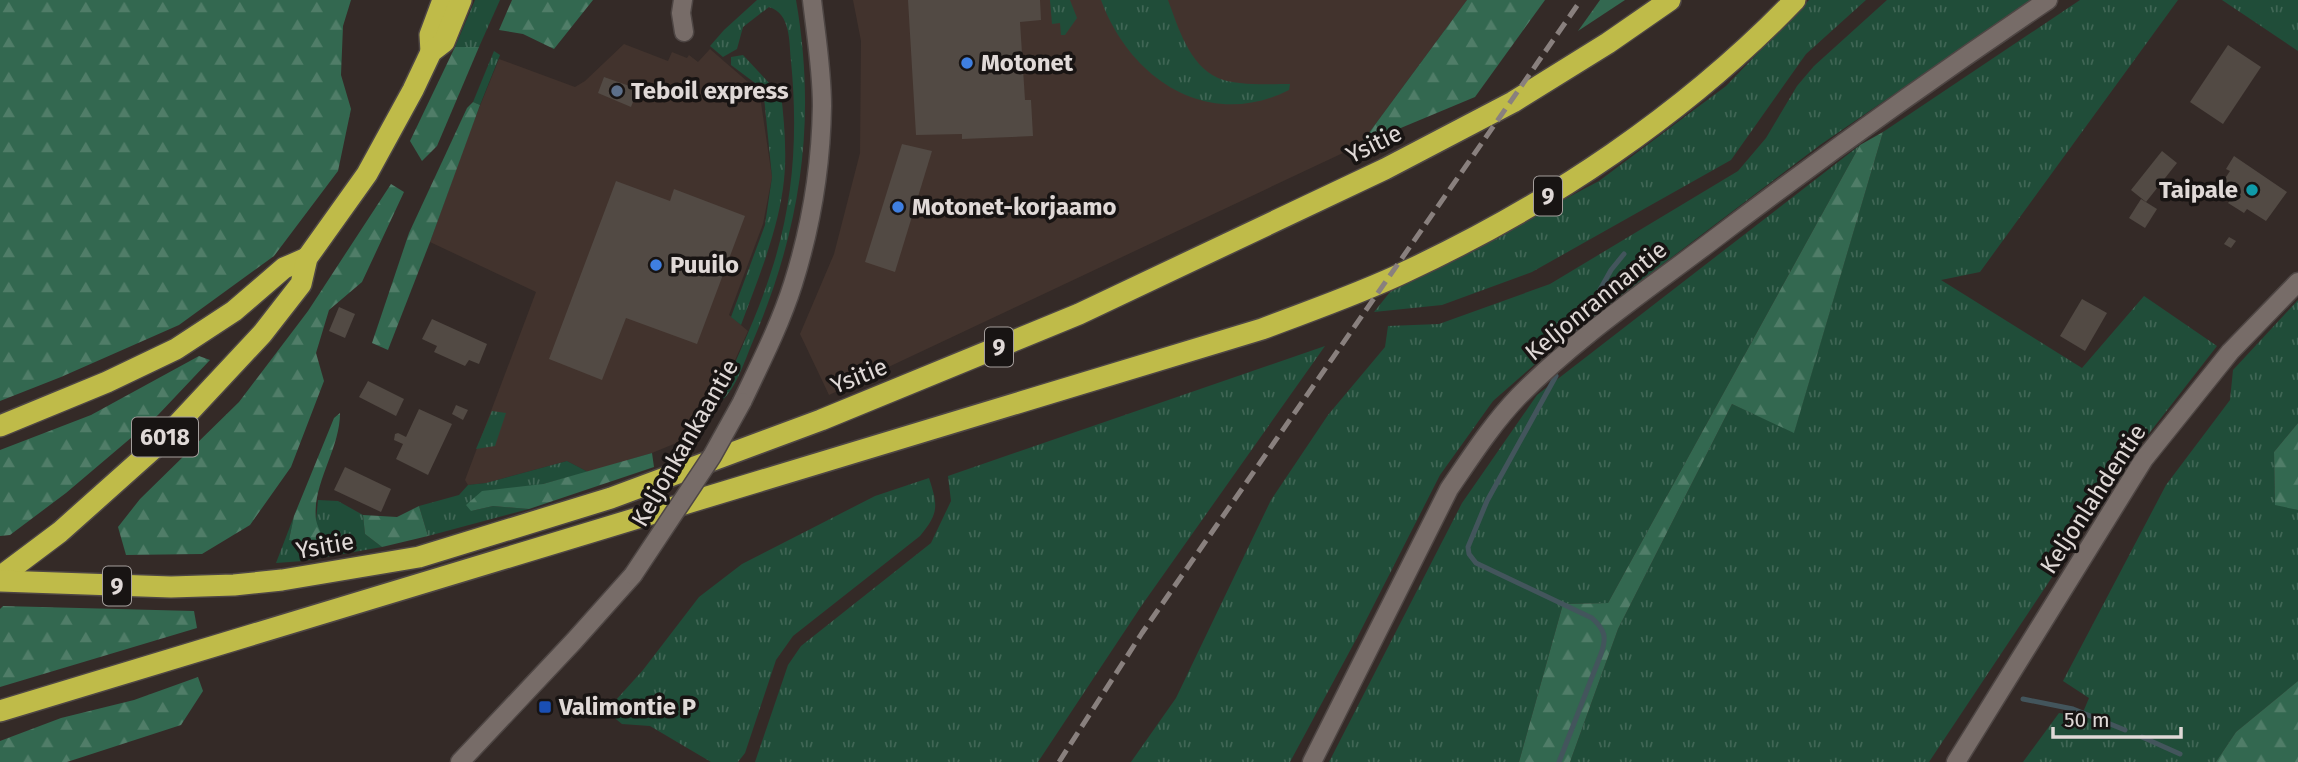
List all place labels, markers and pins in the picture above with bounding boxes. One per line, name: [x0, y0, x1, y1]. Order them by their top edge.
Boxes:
place label: Motonet: [981, 49, 1074, 77]
marker: Motonet: [959, 55, 975, 71]
place label: Teboil express: [631, 77, 789, 105]
marker: Teboil express: [609, 83, 625, 99]
place label: Taipale: [2159, 176, 2238, 204]
marker: Taipale: [2244, 182, 2260, 198]
place label: Motonet-korjaamo: [912, 193, 1116, 221]
marker: Motonet-korjaamo: [890, 199, 906, 215]
place label: Puuilo: [670, 251, 739, 279]
marker: Puuilo: [648, 257, 664, 273]
place label: Valimontie P: [558, 693, 696, 721]
marker: Valimontie P: [537, 699, 553, 715]

